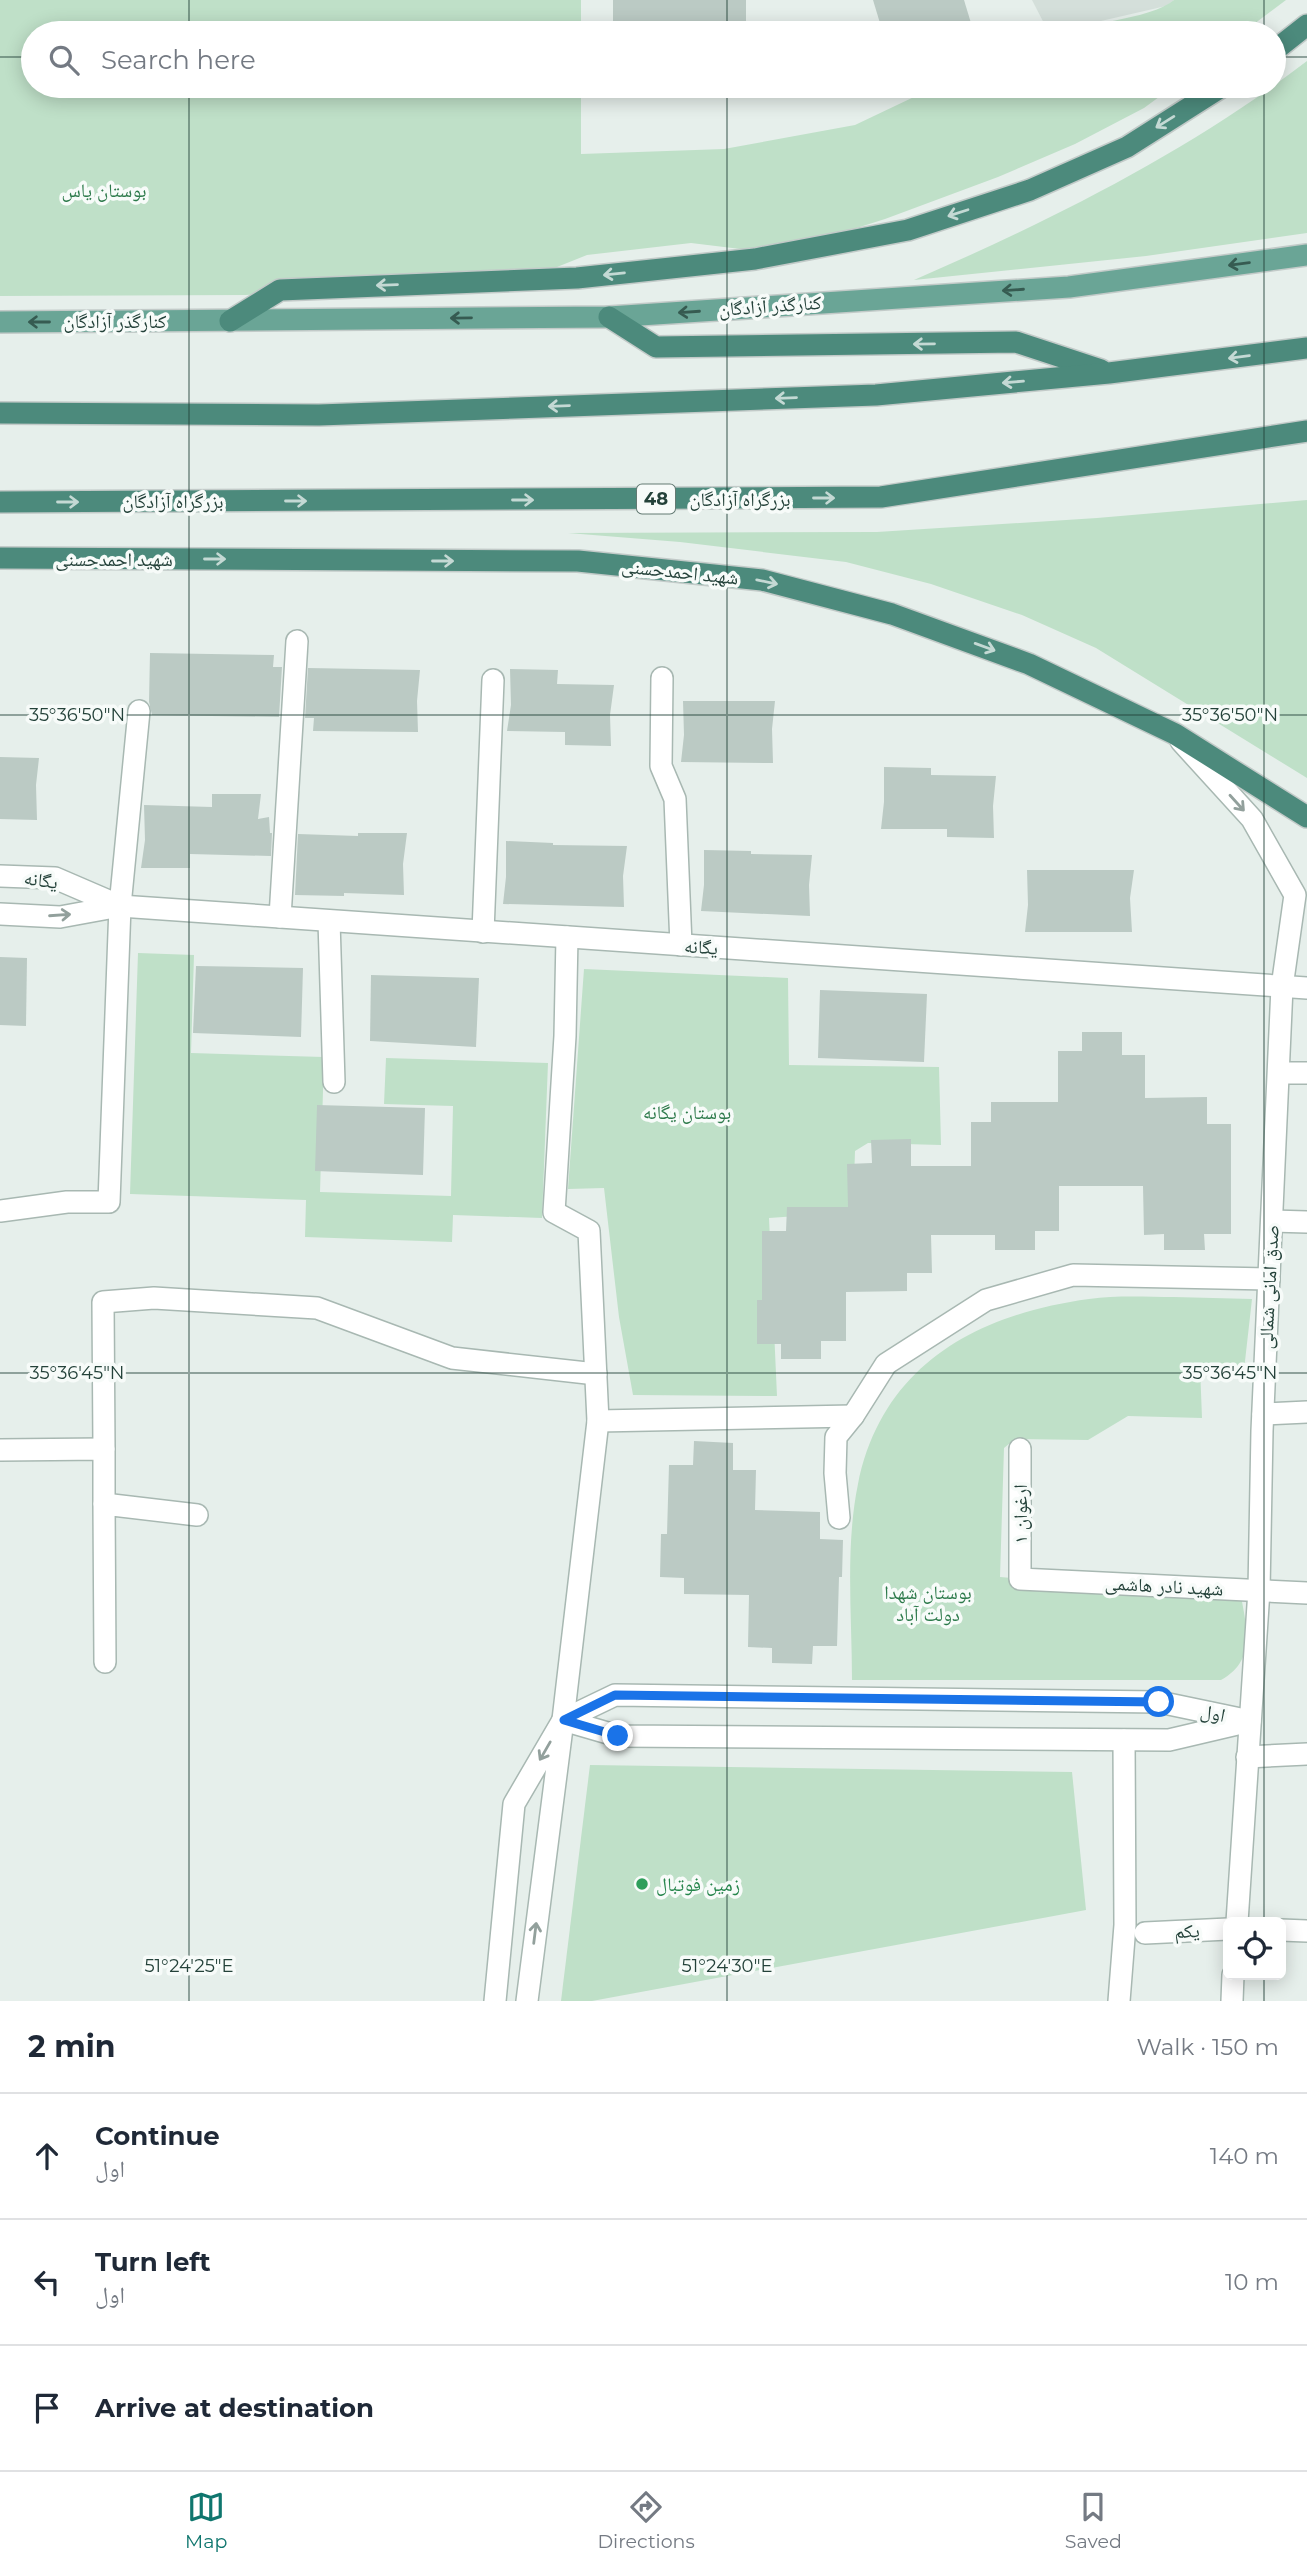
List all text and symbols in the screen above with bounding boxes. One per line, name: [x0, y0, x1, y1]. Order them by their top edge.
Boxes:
search box: [21, 21, 1286, 98]
icon: search: [45, 41, 83, 79]
text: Search here: [101, 44, 256, 76]
one-way arrow: [1156, 116, 1176, 130]
park label: بوستان یاس: [62, 179, 146, 202]
one-way arrow: [947, 208, 969, 221]
one-way arrow: [1228, 258, 1251, 271]
one-way arrow: [603, 267, 626, 280]
one-way arrow: [376, 279, 399, 292]
one-way arrow: [1003, 284, 1025, 297]
street label: کنارگذر آزادگان: [718, 291, 822, 321]
one-way arrow: [677, 305, 700, 318]
street label: کنارگذر آزادگان: [64, 310, 167, 333]
one-way arrow: [450, 311, 473, 325]
one-way arrow: [28, 315, 51, 329]
one-way arrow: [912, 337, 935, 350]
one-way arrow: [1228, 350, 1251, 363]
one-way arrow: [1002, 376, 1025, 389]
one-way arrow: [775, 392, 798, 405]
one-way arrow: [548, 400, 571, 413]
road number: 48: [637, 485, 675, 514]
street label: بزرگراه آزادگان: [689, 488, 791, 511]
street label: بزرگراه آزادگان: [122, 490, 224, 513]
one-way arrow: [812, 491, 835, 505]
one-way arrow: [511, 493, 534, 507]
one-way arrow: [284, 494, 307, 508]
one-way arrow: [56, 495, 79, 509]
street label: شهید احمدحسنی: [55, 548, 173, 571]
one-way arrow: [203, 552, 226, 566]
one-way arrow: [431, 554, 454, 568]
street label: شهید احمدحسنی: [620, 554, 740, 590]
one-way arrow: [755, 575, 778, 589]
one-way arrow: [973, 642, 995, 655]
text: 35°36'50"N: [29, 704, 125, 726]
text: 35°36'50"N: [1182, 704, 1278, 726]
one-way arrow: [1229, 794, 1245, 812]
street label: یگانه: [23, 866, 59, 894]
one-way arrow: [48, 908, 71, 921]
street label: یگانه: [683, 934, 719, 960]
park label: بوستان یگانه: [643, 1101, 731, 1124]
street label: صدق امانی شمالی: [1254, 1224, 1284, 1350]
text: 35°36'45"N: [29, 1362, 125, 1384]
text: 35°36'45"N: [1182, 1362, 1278, 1384]
street label: ارغوان ۱: [1009, 1484, 1032, 1544]
street label: شهید نادر هاشمی: [1104, 1571, 1224, 1601]
park label: بوستان شهدا دولت آباد: [884, 1581, 972, 1626]
route start: [1143, 1686, 1174, 1717]
street label: اول: [1199, 1699, 1227, 1727]
route end: [602, 1720, 633, 1751]
one-way arrow: [538, 1741, 552, 1761]
place label: زمین فوتبال: [656, 1873, 740, 1896]
marker: زمین فوتبال: [634, 1876, 650, 1892]
map controls: [1223, 1917, 1286, 1980]
button: locate: [1223, 1917, 1286, 1980]
street label: یکم: [1174, 1919, 1200, 1944]
one-way arrow: [529, 1922, 542, 1945]
text: 51°24'25"E: [144, 1955, 234, 1977]
text: 51°24'30"E: [682, 1955, 772, 1977]
text: 2 min: [28, 2028, 115, 2065]
text: Walk · 150 m: [1136, 2033, 1279, 2061]
text: Continue: [95, 2120, 220, 2152]
icon: ahead: [28, 2137, 66, 2175]
text: 140 m: [1210, 2142, 1279, 2170]
text: اول: [95, 2155, 125, 2183]
text: Turn left: [95, 2246, 211, 2278]
icon: left: [28, 2263, 66, 2301]
text: 10 m: [1225, 2268, 1279, 2296]
text: اول: [95, 2281, 125, 2309]
icon: arrive: [28, 2389, 66, 2427]
text: Arrive at destination: [95, 2392, 374, 2424]
tab: Map: [185, 2488, 227, 2553]
tab: Directions: [597, 2488, 695, 2553]
tab: Saved: [1065, 2488, 1122, 2553]

